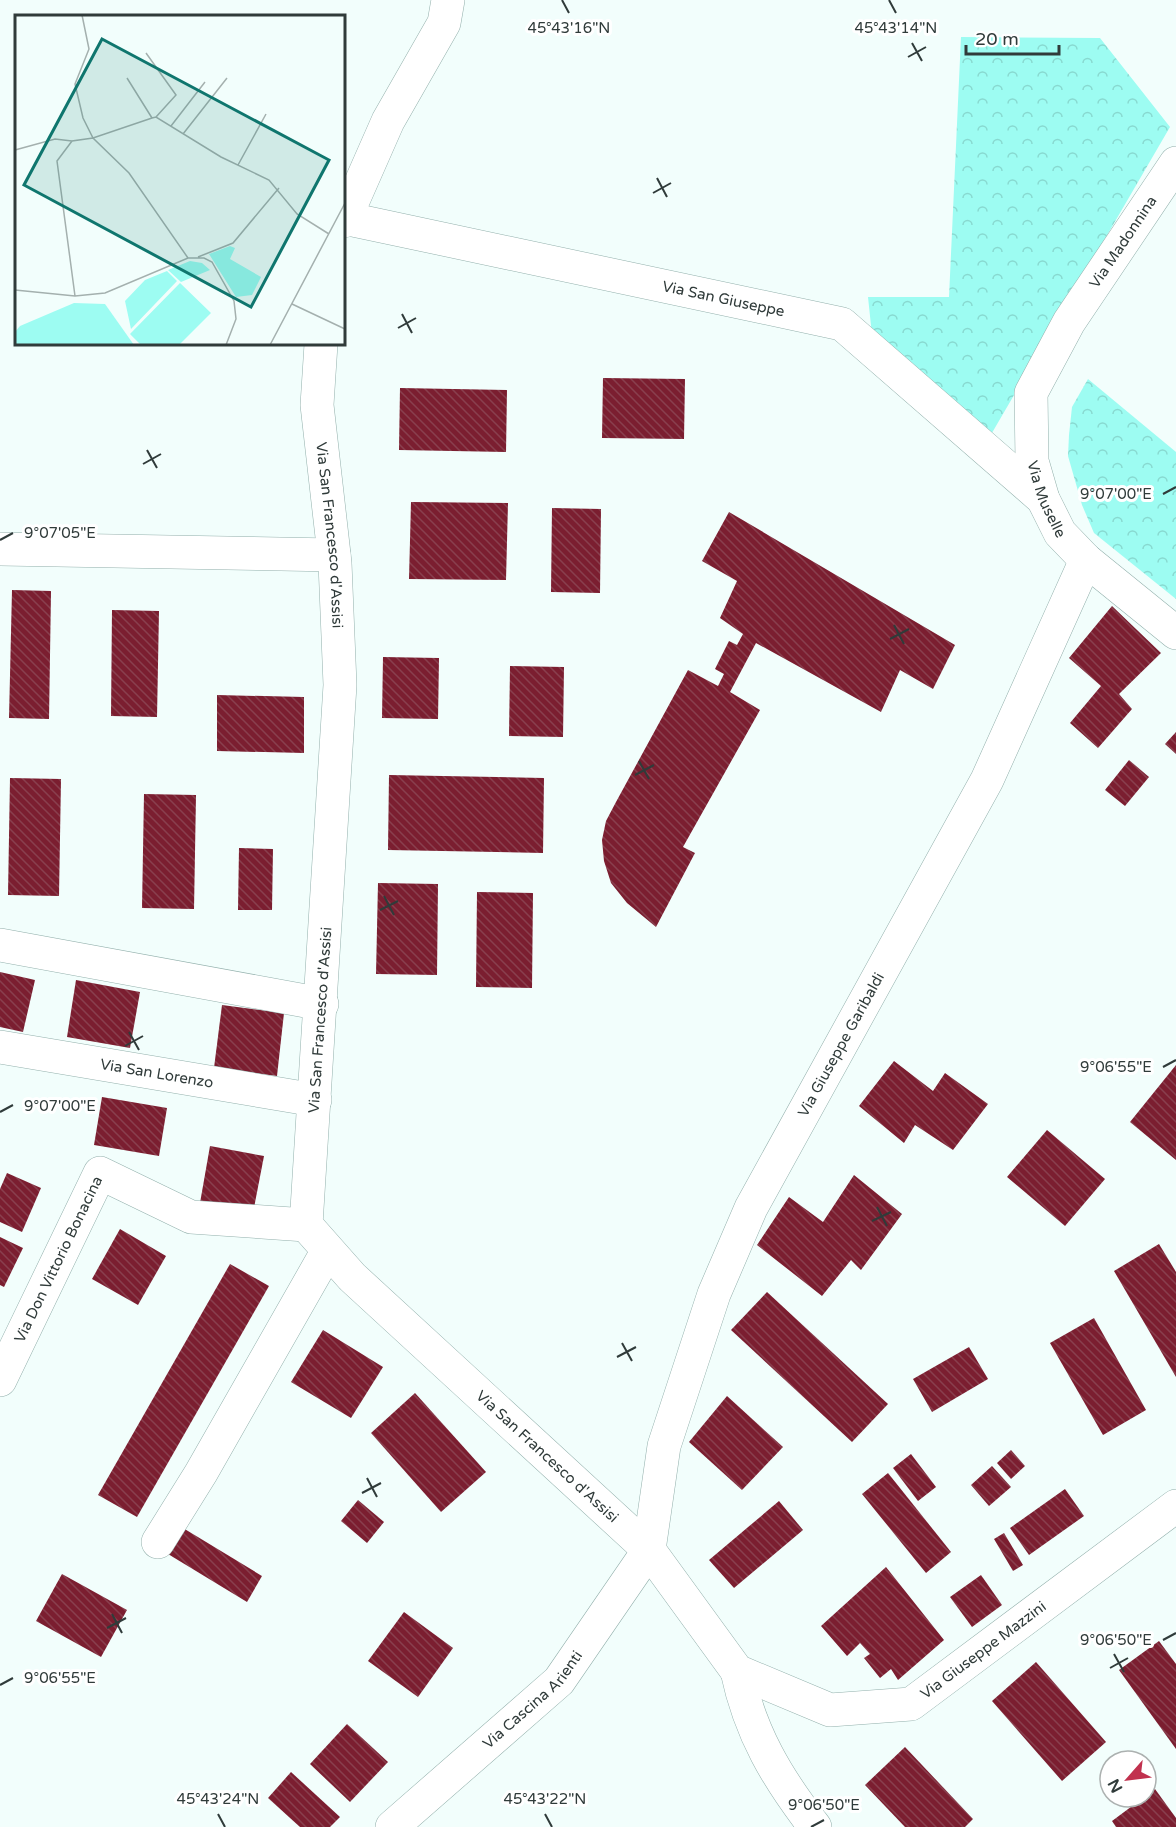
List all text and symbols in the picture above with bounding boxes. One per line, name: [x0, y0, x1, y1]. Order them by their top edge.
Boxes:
inset map: [15, 15, 345, 345]
scale bar: [966, 18, 1059, 56]
text: 45°43'16"N: [528, 19, 610, 37]
text: 45°43'14"N: [855, 19, 937, 37]
text: 20 m: [975, 28, 1019, 50]
street label: Via Madonnina: [1086, 192, 1160, 292]
street label: Via San Giuseppe: [661, 277, 786, 321]
street label: Via San Francesco d'Assisi: [312, 441, 347, 629]
street label: Via Muselle: [1023, 459, 1070, 541]
text: 9°07'00"E: [1080, 485, 1152, 503]
text: 9°07'05"E: [24, 524, 96, 542]
street label: Via San Francesco d'Assisi: [305, 926, 335, 1114]
street label: Via Giuseppe Garibaldi: [794, 969, 888, 1120]
street label: Via San Lorenzo: [99, 1055, 215, 1092]
text: 9°06'55"E: [1080, 1058, 1152, 1076]
text: 9°07'00"E: [24, 1097, 96, 1115]
street label: Via Don Vittorio Bonacina: [10, 1173, 106, 1346]
street label: Via San Francesco d'Assisi: [472, 1387, 622, 1526]
street label: Via Giuseppe Mazzini: [917, 1597, 1050, 1703]
text: 9°06'50"E: [1080, 1631, 1152, 1649]
street label: Via Cascina Arienti: [479, 1647, 586, 1753]
text: 9°06'55"E: [24, 1669, 96, 1687]
north arrow: [1098, 1749, 1158, 1809]
text: N: [1104, 1775, 1127, 1796]
text: 45°43'24"N: [177, 1790, 259, 1808]
text: 45°43'22"N: [504, 1790, 586, 1808]
text: 9°06'50"E: [788, 1796, 860, 1814]

